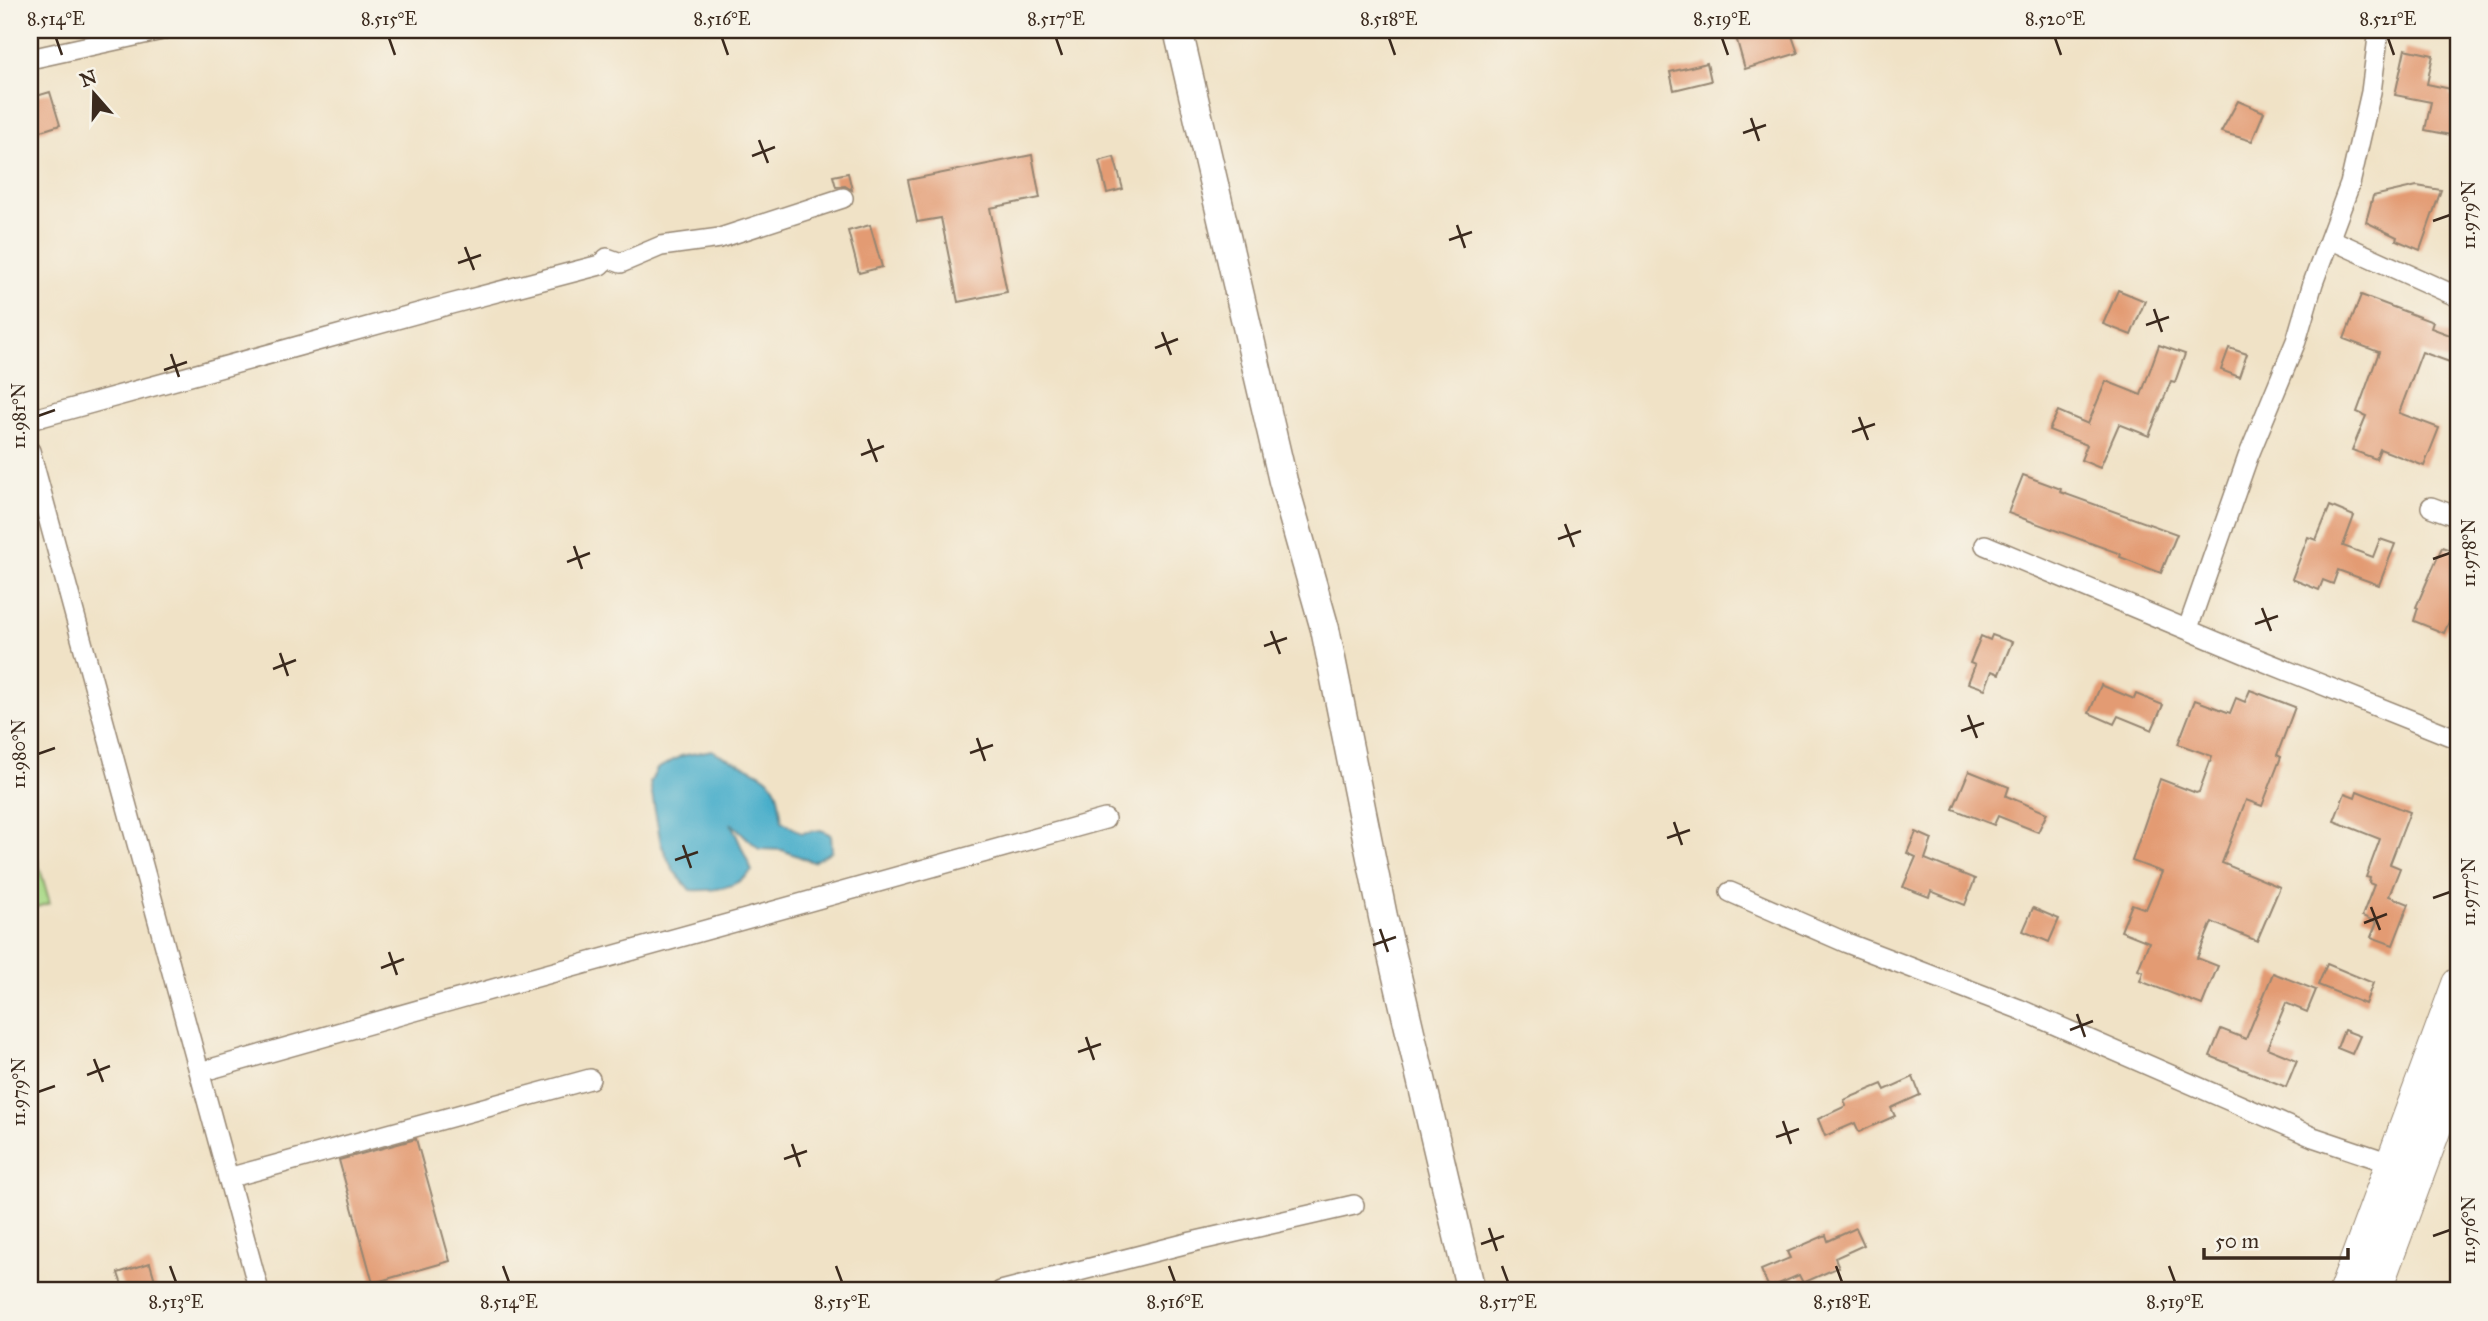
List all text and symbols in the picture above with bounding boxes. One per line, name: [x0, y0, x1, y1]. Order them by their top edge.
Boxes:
text: 8.514°E: [27, 8, 85, 30]
text: 8.515°E: [361, 8, 417, 30]
text: 8.516°E: [693, 8, 751, 30]
text: 8.517°E: [1027, 8, 1085, 30]
text: 8.518°E: [1360, 8, 1418, 30]
text: 8.519°E: [1693, 8, 1751, 30]
text: 8.520°E: [2025, 8, 2085, 30]
text: 8.521°E: [2360, 8, 2417, 30]
north arrow: [60, 60, 130, 130]
text: N: [77, 65, 100, 92]
text: 11.979°N: [2458, 181, 2480, 249]
text: 11.981°N: [8, 383, 30, 449]
text: 11.978°N: [2458, 519, 2480, 587]
text: 11.980°N: [8, 719, 30, 789]
text: 11.977°N: [2458, 858, 2480, 926]
text: 11.979°N: [8, 1058, 30, 1126]
text: 11.976°N: [2458, 1196, 2480, 1264]
scale bar: [2204, 1216, 2348, 1260]
text: 50 m: [2215, 1228, 2260, 1254]
text: 8.513°E: [148, 1291, 204, 1313]
text: 8.514°E: [480, 1291, 538, 1313]
text: 8.515°E: [814, 1291, 870, 1313]
text: 8.516°E: [1146, 1291, 1204, 1313]
text: 8.517°E: [1479, 1291, 1537, 1313]
text: 8.518°E: [1813, 1291, 1871, 1313]
text: 8.519°E: [2146, 1291, 2204, 1313]

